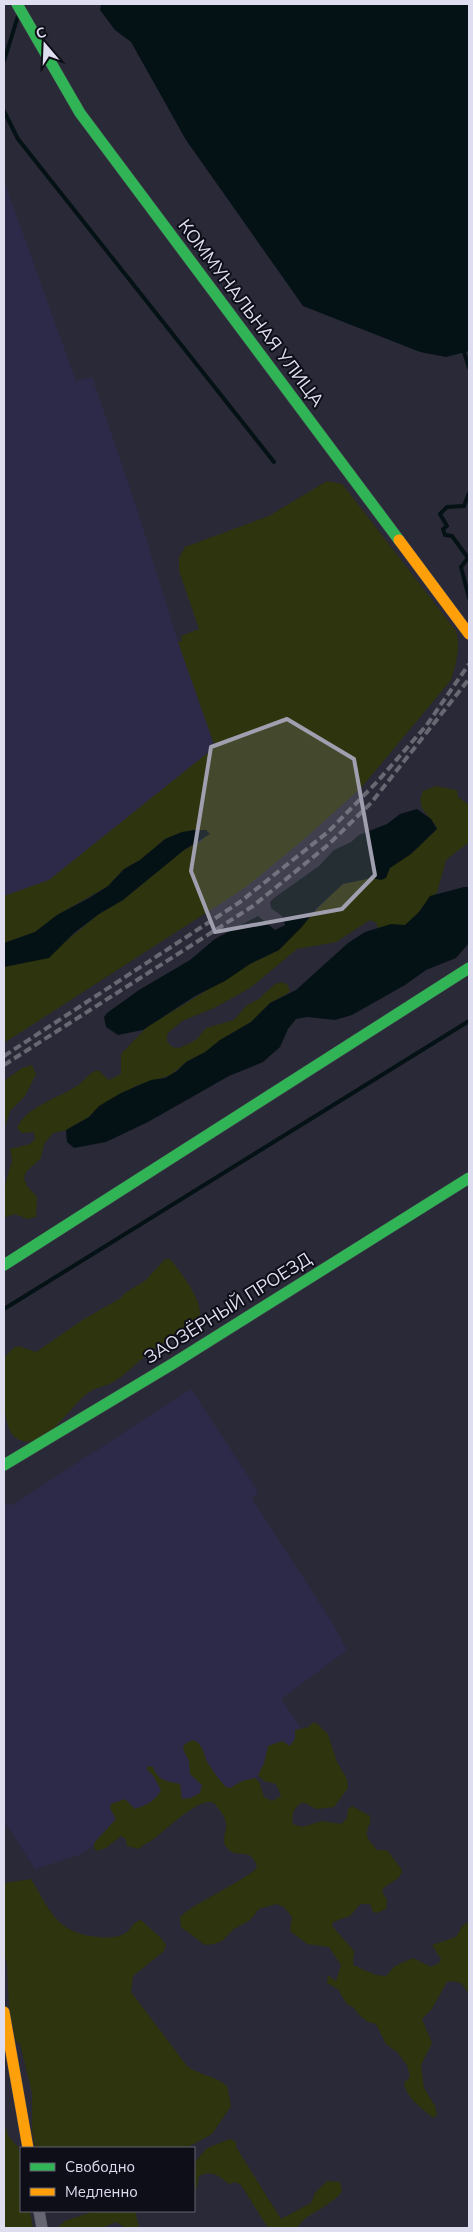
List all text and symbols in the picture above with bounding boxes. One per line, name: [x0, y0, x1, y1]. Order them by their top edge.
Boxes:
north arrow: [20, 20, 70, 70]
text: С: [33, 22, 49, 44]
street label: КОММУНАЛЬНАЯ УЛИЦА: [173, 214, 329, 412]
street label: ЗАОЗЁРНЫЙ ПРОЕЗД: [140, 1247, 316, 1369]
legend: [20, 2147, 195, 2212]
text: Свободно: [65, 2157, 135, 2177]
text: Медленно: [65, 2182, 138, 2202]

